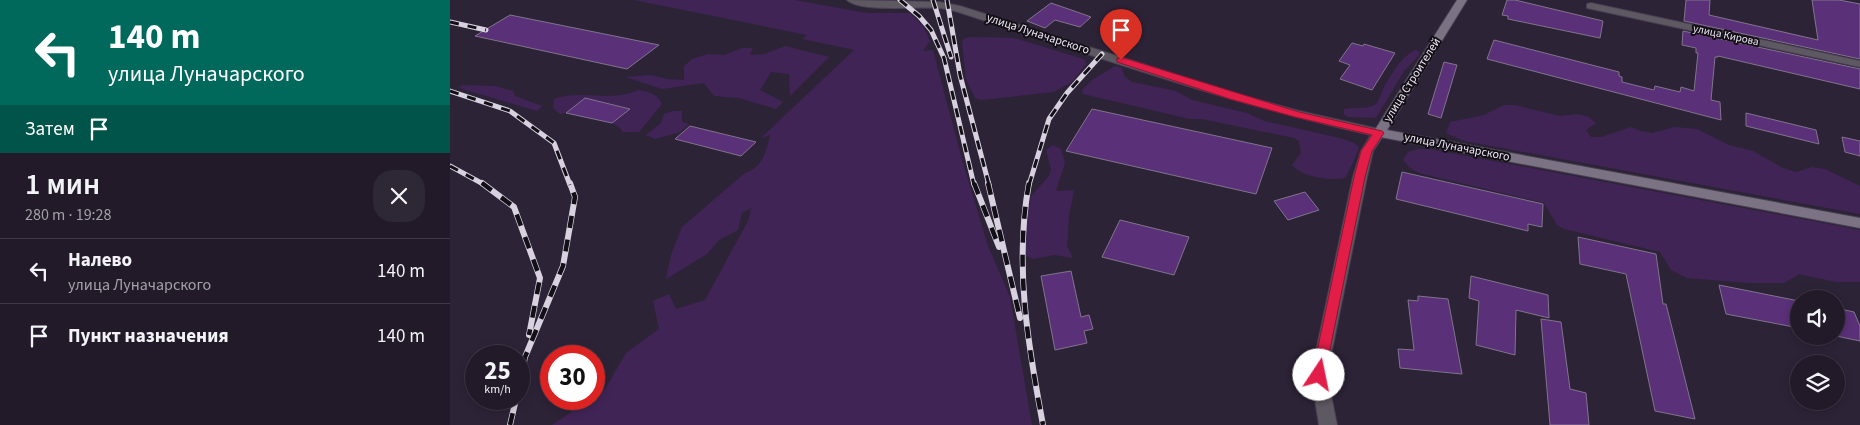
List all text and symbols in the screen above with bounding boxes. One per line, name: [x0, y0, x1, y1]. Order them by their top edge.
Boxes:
street label: улица Луначарского: [984, 9, 1092, 59]
pin: [1100, 9, 1142, 60]
text: 140 m: [108, 12, 200, 62]
icon: arrive: [1107, 16, 1135, 44]
icon: left: [25, 20, 90, 85]
street label: улица Кирова: [1692, 21, 1760, 49]
street label: улица Строителей: [1379, 35, 1445, 125]
text: улица Луначарского: [108, 58, 305, 90]
icon: arrive: [85, 115, 113, 143]
text: Затем: [25, 116, 75, 143]
street label: улица Луначарского: [1403, 128, 1511, 166]
text: 1 мин: [25, 163, 100, 206]
button: close: [373, 170, 425, 222]
text: 280 m · 19:28: [25, 204, 112, 226]
text: Налево: [68, 247, 132, 274]
icon: left: [25, 257, 53, 285]
text: 140 m: [377, 258, 425, 285]
text: улица Луначарского: [68, 274, 211, 296]
map controls: [1790, 290, 1845, 410]
button: sound: [1790, 290, 1845, 345]
icon: arrive: [25, 322, 53, 350]
text: Пункт назначения: [68, 323, 229, 350]
text: 140 m: [377, 323, 425, 350]
speed limit sign: 30: [540, 345, 605, 410]
position arrow: [1292, 348, 1344, 400]
text: 25: [484, 353, 511, 389]
button: layers: [1790, 355, 1845, 410]
text: km/h: [484, 381, 511, 398]

